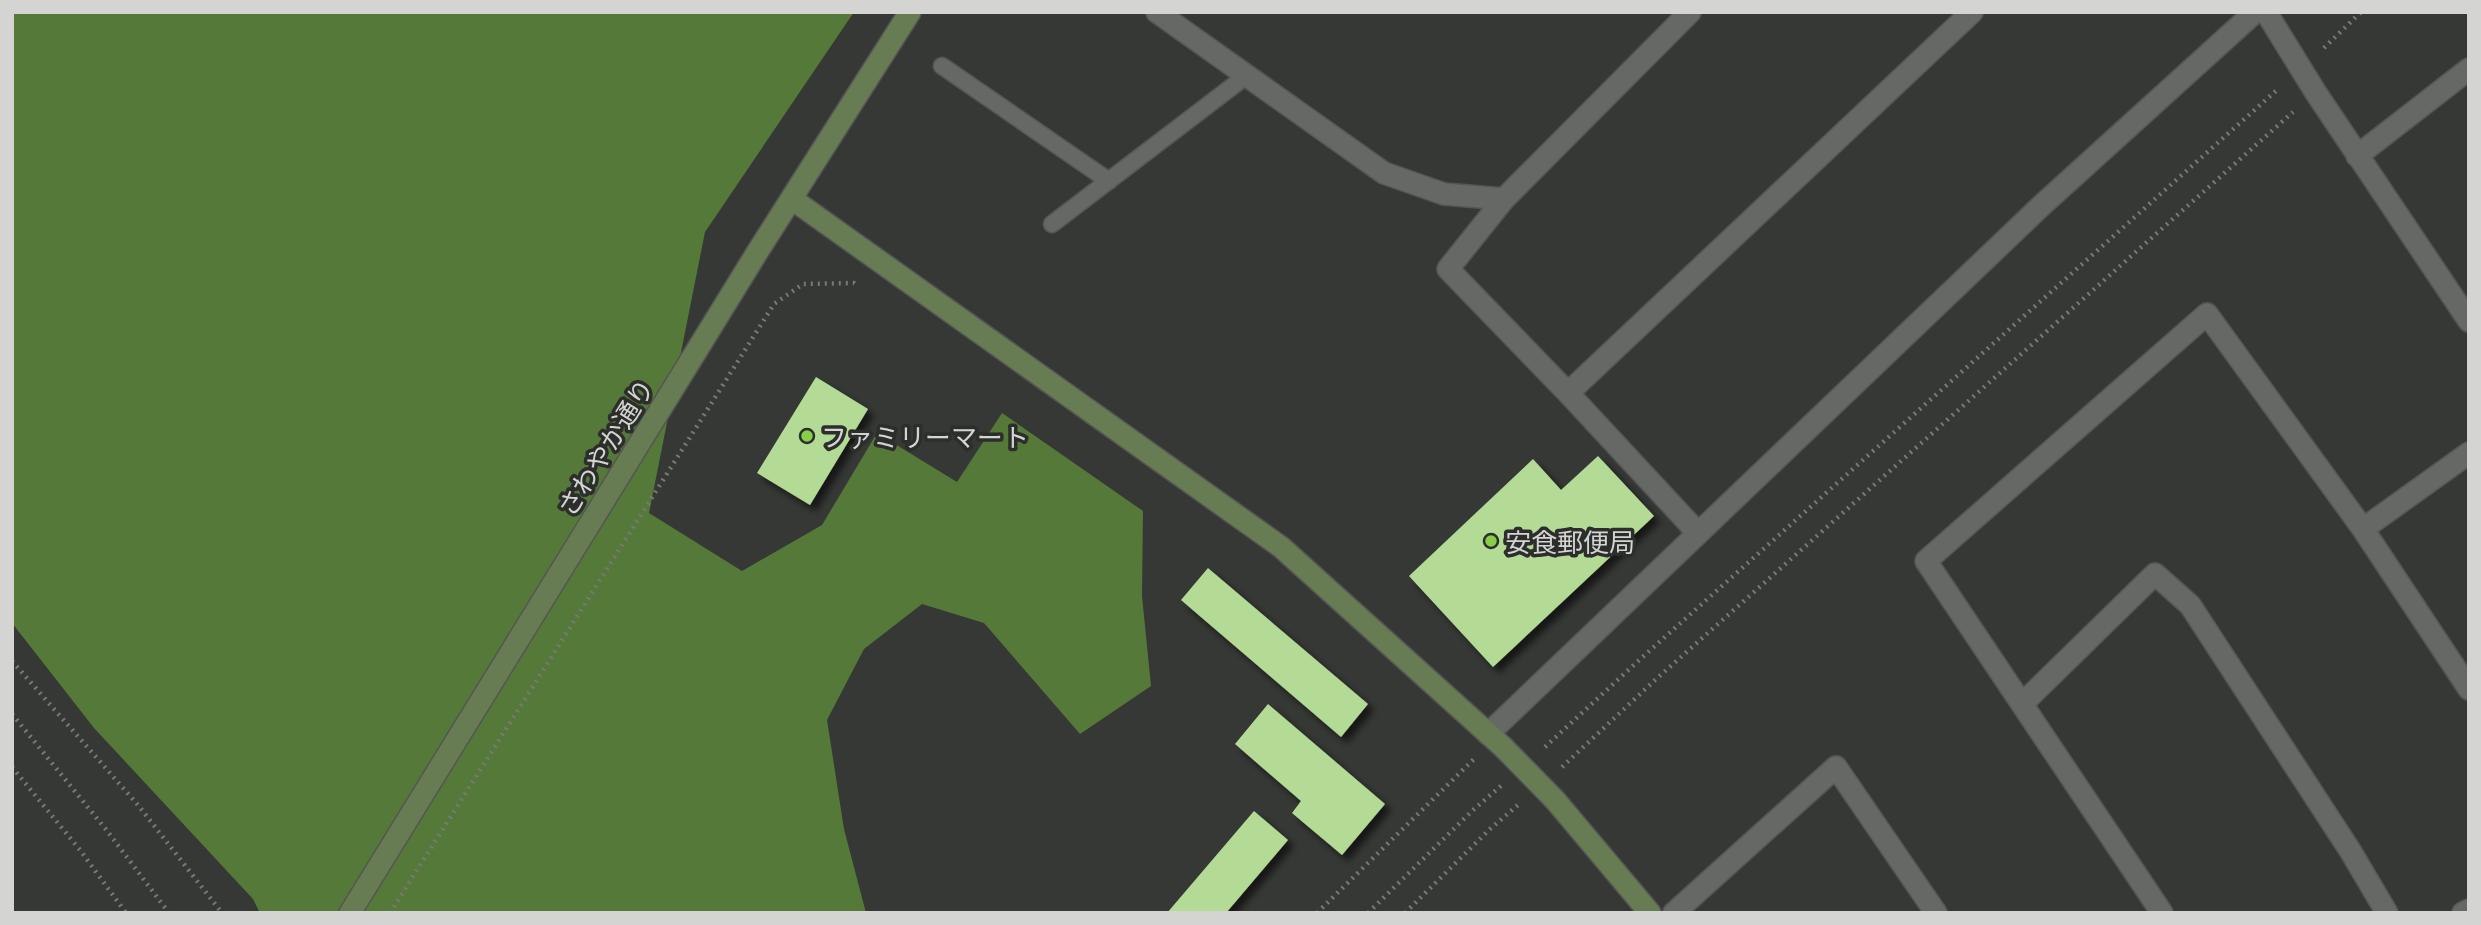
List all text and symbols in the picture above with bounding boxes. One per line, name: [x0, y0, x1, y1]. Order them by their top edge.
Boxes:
street label: さわやか通り: [551, 373, 659, 521]
place label: ファミリーマート: [821, 421, 1029, 452]
marker: ファミリーマート: [799, 428, 815, 444]
place label: 安食郵便局: [1505, 526, 1635, 557]
marker: 安食郵便局: [1483, 533, 1499, 549]

